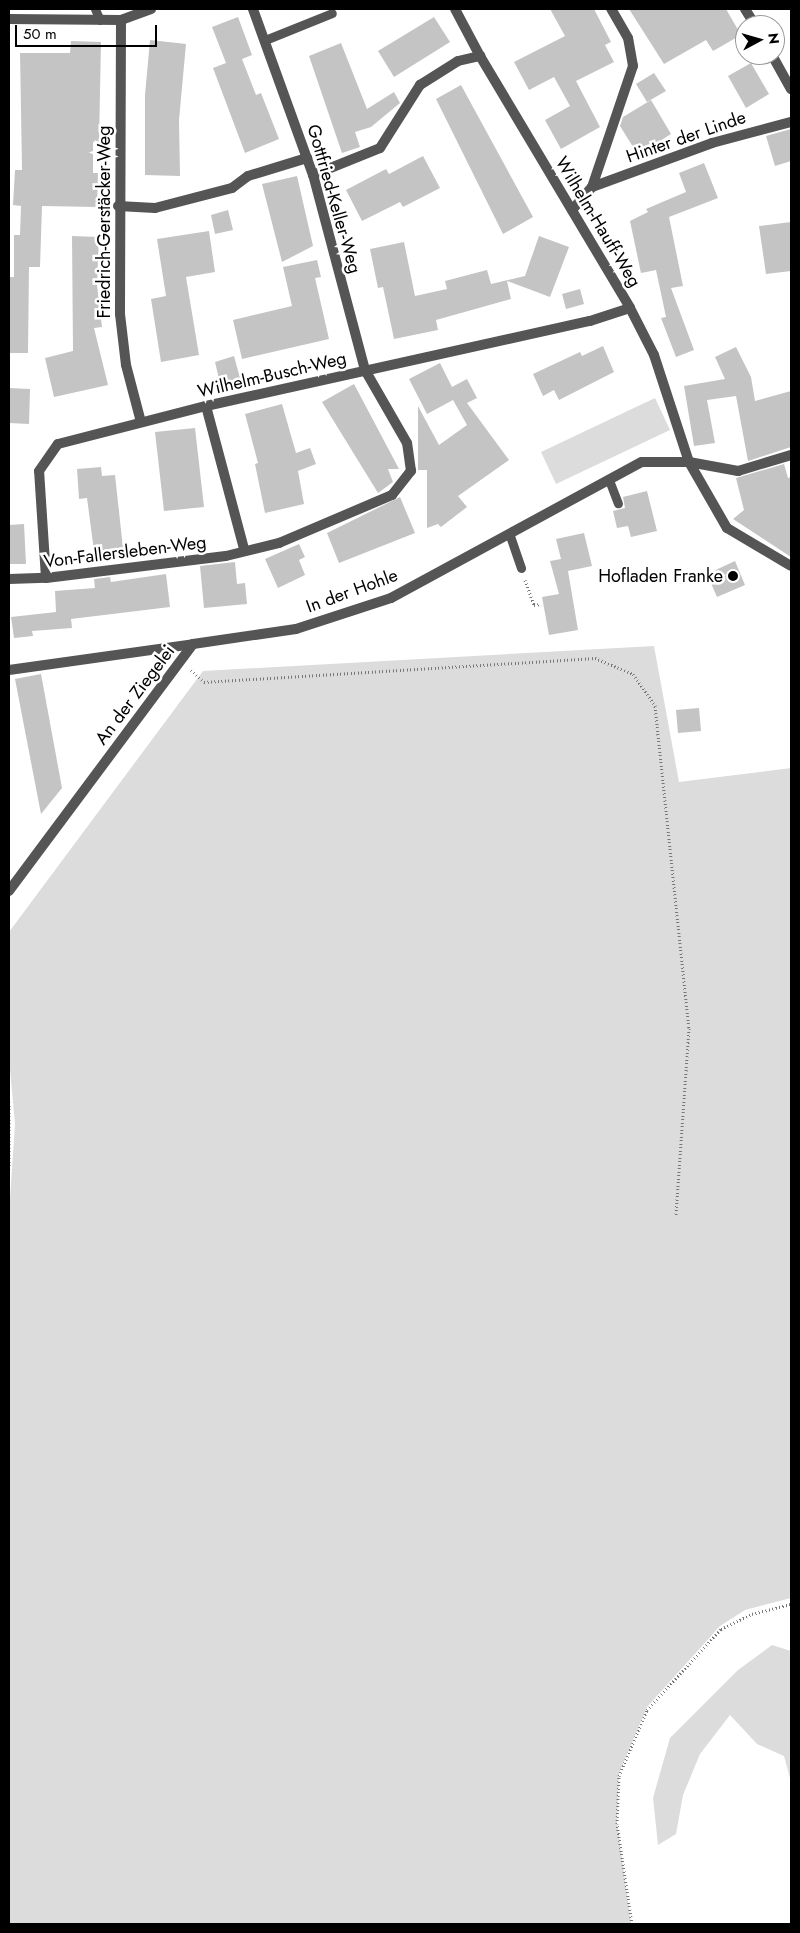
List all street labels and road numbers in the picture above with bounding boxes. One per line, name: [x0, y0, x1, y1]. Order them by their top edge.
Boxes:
street label: Hinter der Linde: [623, 106, 749, 168]
street label: Gottfried-Keller-Weg: [302, 122, 366, 276]
street label: Friedrich-Gerstäcker-Weg: [93, 126, 115, 318]
street label: Wilhelm-Hauff-Weg: [551, 153, 645, 291]
street label: Wilhelm-Busch-Weg: [196, 347, 348, 403]
street label: Von-Fallersleben-Weg: [42, 531, 208, 573]
street label: In der Hohle: [303, 564, 401, 618]
street label: An der Ziegelei: [91, 641, 179, 749]

